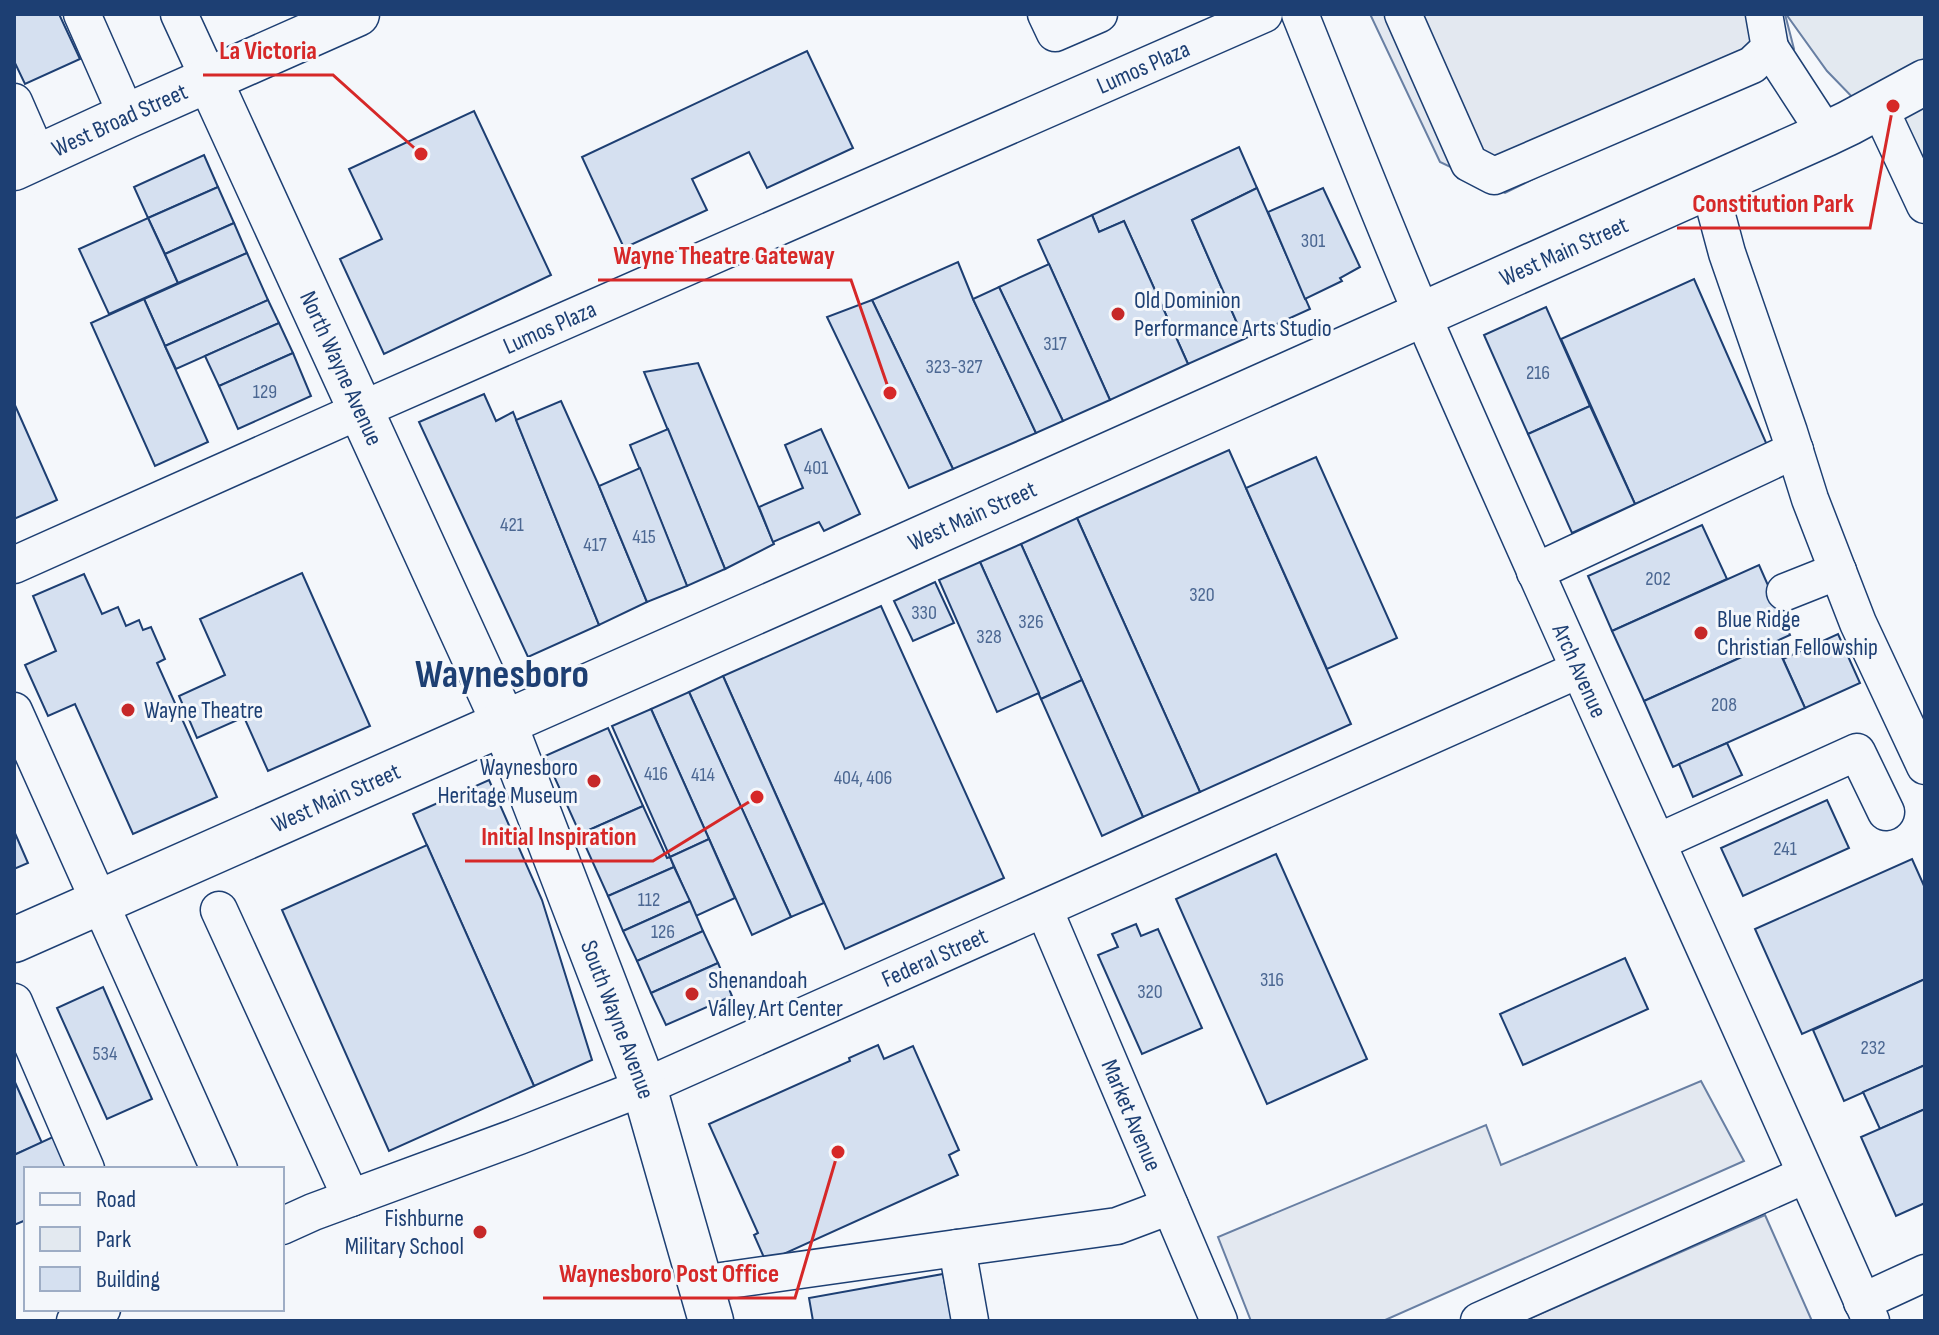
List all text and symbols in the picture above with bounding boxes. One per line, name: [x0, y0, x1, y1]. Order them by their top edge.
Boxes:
callout: La Victoria: [203, 25, 333, 75]
street label: Lumos Plaza: [1092, 34, 1194, 101]
text: La Victoria: [219, 36, 317, 67]
street label: West Broad Street: [47, 77, 192, 164]
callout: Constitution Park: [1677, 178, 1870, 228]
text: Constitution Park: [1692, 189, 1854, 220]
street label: West Main Street: [1495, 210, 1633, 293]
house number: 301: [1301, 229, 1325, 253]
callout: Wayne Theatre Gateway: [598, 230, 851, 280]
text: Wayne Theatre Gateway: [613, 241, 835, 272]
place label: Old Dominion Performance Arts Studio: [1134, 286, 1332, 343]
street label: North Wayne Avenue: [293, 287, 389, 450]
street label: Lumos Plaza: [499, 295, 601, 361]
marker: Old Dominion Performance Arts Studio: [1109, 305, 1127, 323]
house number: 317: [1043, 332, 1067, 356]
house number: 323-327: [925, 355, 983, 379]
house number: 216: [1526, 361, 1550, 385]
house number: 129: [253, 380, 277, 404]
house number: 401: [804, 456, 828, 480]
street label: West Main Street: [904, 475, 1041, 557]
house number: 421: [500, 513, 524, 537]
house number: 415: [632, 525, 656, 549]
house number: 417: [583, 533, 607, 557]
house number: 202: [1645, 567, 1671, 591]
house number: 320: [1189, 583, 1215, 607]
house number: 330: [911, 601, 937, 625]
place label: Blue Ridge Christian Fellowship: [1717, 605, 1878, 662]
house number: 326: [1018, 610, 1044, 634]
street label: Arch Avenue: [1545, 619, 1613, 722]
marker: Blue Ridge Christian Fellowship: [1692, 624, 1710, 642]
house number: 328: [976, 625, 1002, 649]
district label: Waynesboro: [415, 651, 589, 699]
house number: 208: [1711, 693, 1737, 717]
place label: Wayne Theatre: [144, 696, 263, 725]
marker: Wayne Theatre: [119, 701, 137, 719]
place label: Waynesboro Heritage Museum: [437, 753, 578, 810]
street label: West Main Street: [267, 757, 405, 839]
house number: 416: [644, 762, 668, 786]
house number: 414: [691, 763, 715, 787]
house number: 404, 406: [834, 766, 892, 790]
marker: Waynesboro Heritage Museum: [585, 772, 603, 790]
callout: Initial Inspiration: [465, 811, 653, 861]
text: Initial Inspiration: [481, 822, 637, 853]
house number: 241: [1773, 837, 1797, 861]
house number: 112: [638, 888, 660, 912]
house number: 126: [651, 920, 675, 944]
street label: Federal Street: [877, 922, 992, 994]
street label: South Wayne Avenue: [574, 936, 661, 1102]
place label: Shenandoah Valley Art Center: [708, 966, 843, 1023]
house number: 316: [1260, 968, 1284, 992]
house number: 320: [1137, 980, 1163, 1004]
marker: Shenandoah Valley Art Center: [683, 985, 701, 1003]
house number: 232: [1861, 1036, 1885, 1060]
house number: 534: [93, 1042, 117, 1066]
street label: Market Avenue: [1095, 1055, 1168, 1176]
legend: [24, 1167, 284, 1311]
text: Road: [96, 1185, 136, 1214]
place label: Fishburne Military School: [345, 1204, 464, 1261]
marker: Fishburne Military School: [471, 1223, 489, 1241]
text: Park: [96, 1225, 131, 1254]
callout: Waynesboro Post Office: [543, 1248, 795, 1298]
text: Waynesboro Post Office: [559, 1259, 779, 1290]
text: Building: [96, 1265, 160, 1294]

